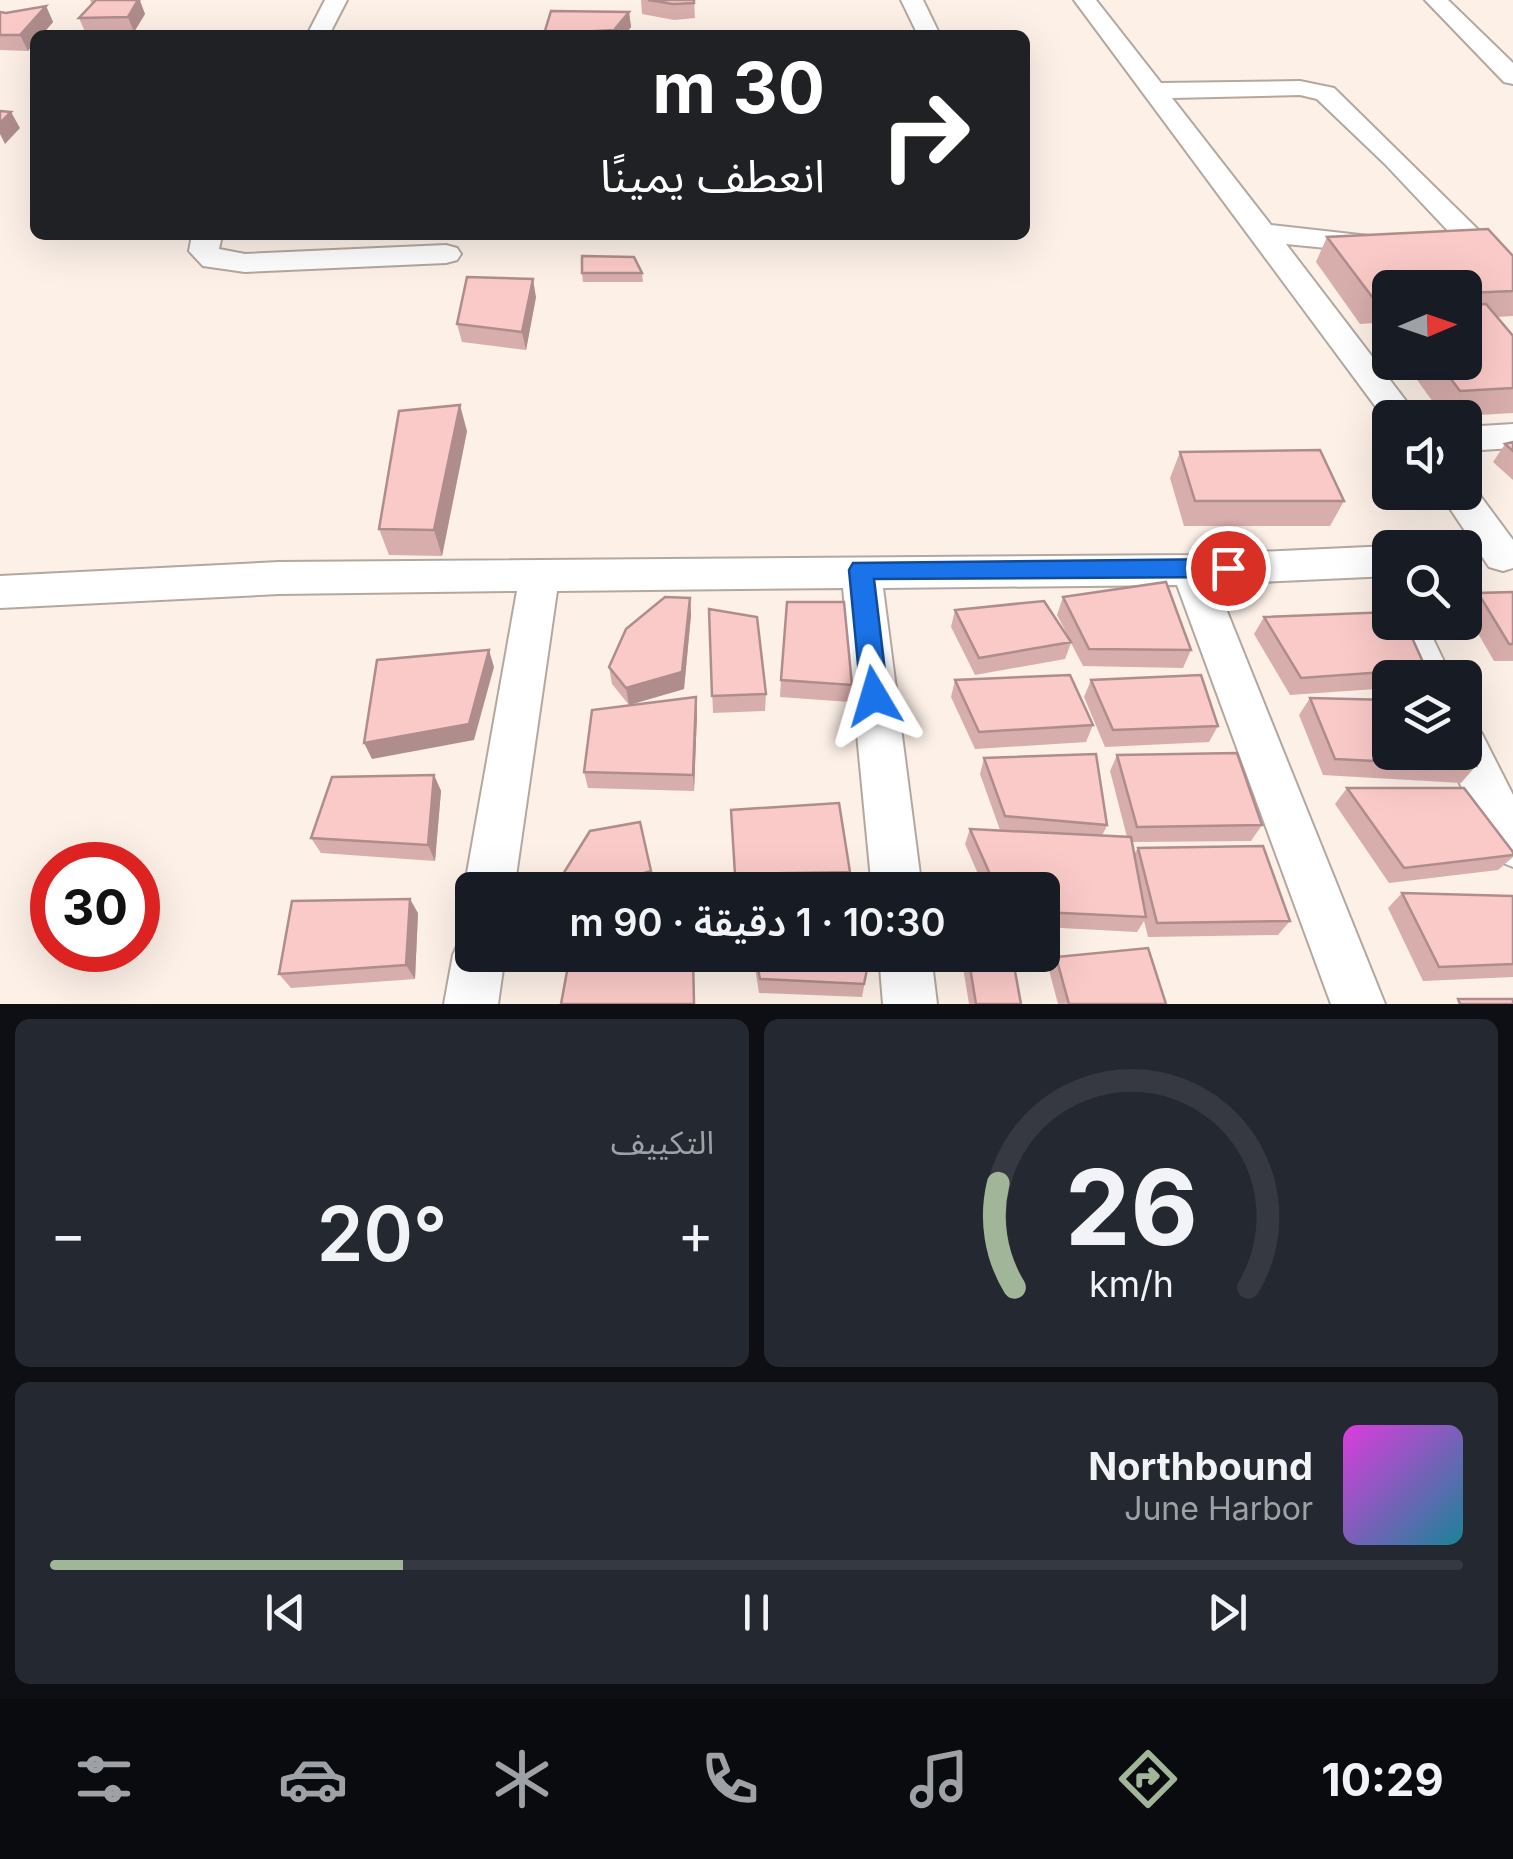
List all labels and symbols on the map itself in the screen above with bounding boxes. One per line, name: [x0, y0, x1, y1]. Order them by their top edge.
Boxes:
north arrow: [1372, 270, 1482, 380]
pin: [1186, 526, 1271, 611]
position arrow: [822, 644, 926, 748]
speed limit sign: 30: [30, 842, 160, 972]

